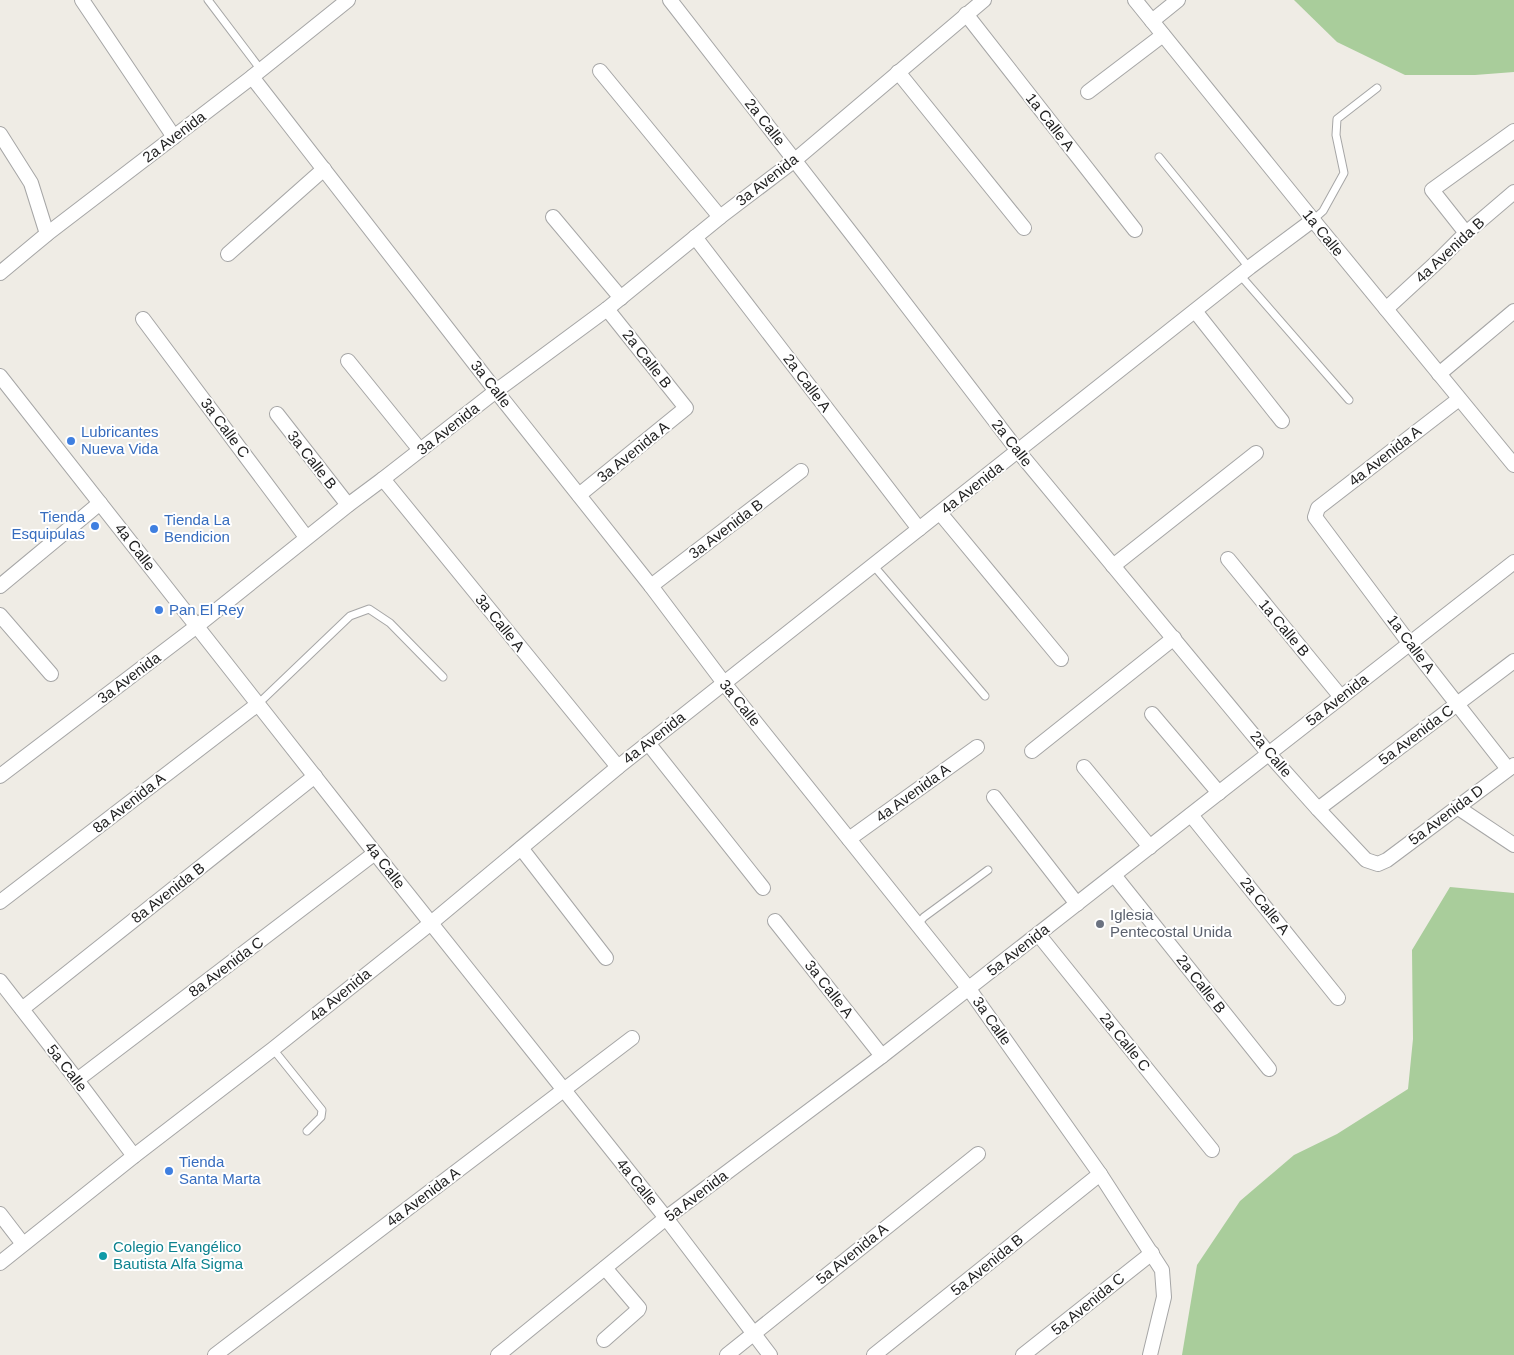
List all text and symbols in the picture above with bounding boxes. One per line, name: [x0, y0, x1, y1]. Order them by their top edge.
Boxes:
street label: 1a Calle A: [1023, 90, 1078, 154]
street label: 2a Calle: [742, 95, 789, 149]
street label: 2a Avenida: [139, 107, 209, 166]
street label: 3a Avenida: [732, 150, 802, 209]
street label: 1a Calle: [1299, 206, 1347, 259]
street label: 4a Avenida B: [1412, 213, 1488, 286]
street label: 2a Calle B: [619, 326, 675, 391]
street label: 2a Calle A: [780, 350, 835, 415]
street label: 3a Calle: [468, 357, 515, 411]
street label: 3a Calle C: [198, 395, 253, 461]
street label: 3a Avenida: [413, 399, 483, 458]
street label: 2a Calle: [989, 416, 1036, 470]
street label: 3a Avenida A: [593, 418, 672, 486]
street label: 4a Avenida A: [1345, 422, 1424, 489]
place label: Lubricantes Nueva Vida: [81, 423, 159, 457]
street label: 3a Calle B: [284, 427, 340, 492]
marker: Lubricantes Nueva Vida: [65, 435, 77, 447]
street label: 4a Avenida: [937, 458, 1007, 517]
street label: 3a Avenida B: [685, 495, 766, 562]
place label: Tienda Esquipulas: [12, 508, 86, 542]
place label: Tienda La Bendicion: [164, 511, 231, 545]
marker: Tienda Esquipulas: [89, 520, 101, 532]
street label: 4a Calle: [112, 520, 159, 574]
marker: Tienda La Bendicion: [148, 523, 160, 535]
street label: 3a Calle A: [472, 591, 529, 655]
street label: 1a Calle B: [1256, 596, 1313, 660]
place label: Pan El Rey: [169, 601, 245, 618]
marker: Pan El Rey: [153, 604, 165, 616]
street label: 1a Calle A: [1384, 611, 1439, 676]
street label: 3a Avenida: [94, 648, 164, 707]
street label: 5a Avenida: [1302, 670, 1372, 729]
street label: 3a Calle: [716, 676, 764, 729]
street label: 5a Avenida C: [1375, 701, 1456, 768]
street label: 4a Avenida: [619, 708, 689, 767]
street label: 2a Calle: [1247, 727, 1296, 780]
street label: 4a Avenida A: [872, 760, 953, 825]
street label: 8a Avenida A: [89, 769, 168, 836]
street label: 5a Avenida D: [1405, 781, 1486, 848]
street label: 4a Calle: [362, 838, 409, 892]
street label: 8a Avenida B: [128, 859, 208, 926]
street label: 2a Calle A: [1237, 874, 1294, 938]
place label: Iglesia Pentecostal Unida: [1110, 906, 1232, 940]
marker: Iglesia Pentecostal Unida: [1094, 918, 1106, 930]
street label: 5a Avenida: [983, 920, 1053, 979]
street label: 8a Avenida C: [185, 933, 266, 1000]
street label: 2a Calle B: [1173, 951, 1229, 1016]
street label: 3a Calle A: [802, 957, 857, 1021]
street label: 4a Avenida: [306, 964, 374, 1024]
street label: 3a Calle: [970, 993, 1015, 1048]
street label: 2a Calle C: [1097, 1009, 1154, 1074]
street label: 5a Calle: [44, 1041, 91, 1095]
place label: Tienda Santa Marta: [179, 1153, 261, 1187]
street label: 4a Calle: [613, 1155, 661, 1208]
street label: 4a Avenida A: [383, 1164, 463, 1230]
marker: Tienda Santa Marta: [163, 1165, 175, 1177]
street label: 5a Avenida: [661, 1166, 731, 1225]
street label: 5a Avenida A: [812, 1220, 891, 1288]
street label: 5a Avenida B: [947, 1230, 1026, 1299]
place label: Colegio Evangélico Bautista Alfa Sigma: [113, 1238, 244, 1272]
marker: Colegio Evangélico Bautista Alfa Sigma: [97, 1250, 109, 1262]
street label: 5a Avenida C: [1048, 1269, 1128, 1338]

